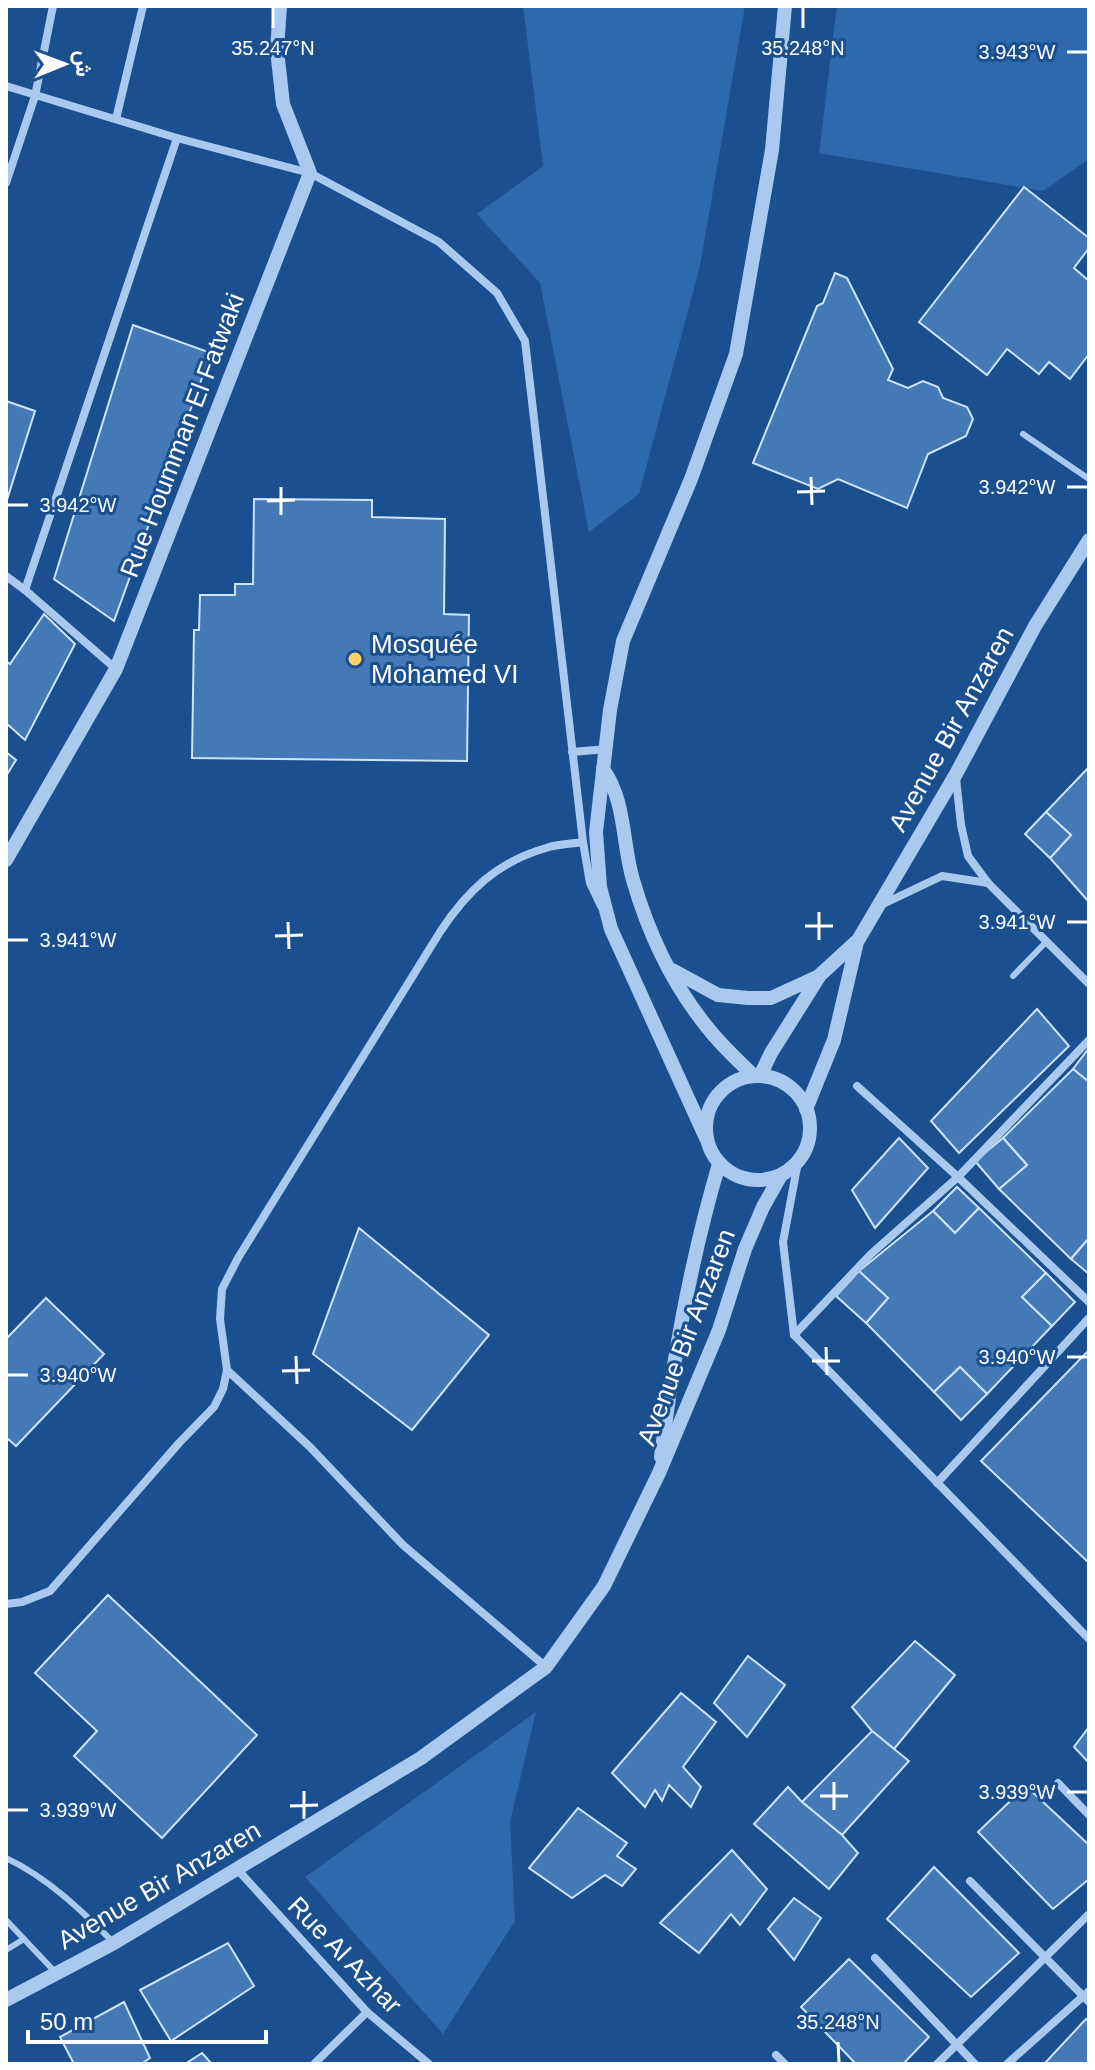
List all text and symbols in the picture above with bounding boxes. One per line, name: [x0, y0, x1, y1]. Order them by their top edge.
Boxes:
north arrow: [24, 24, 104, 104]
text: 35.247°N: [231, 37, 315, 59]
text: 35.248°N: [761, 37, 845, 59]
text: 3.943°W: [979, 41, 1056, 63]
text: ش: [70, 50, 96, 77]
street label: Rue Houmman El Fatwaki: [114, 289, 250, 581]
text: 3.942°W: [979, 476, 1056, 498]
text: 3.942°W: [40, 494, 117, 516]
street label: Avenue Bir Anzaren: [882, 621, 1020, 837]
place label: Mosquée Mohamed VI: [371, 629, 518, 689]
marker: Mosquée Mohamed VI: [346, 650, 364, 668]
text: 3.941°W: [979, 911, 1056, 933]
text: 3.941°W: [40, 929, 117, 951]
street label: Avenue Bir Anzaren: [631, 1225, 741, 1449]
text: 3.940°W: [979, 1346, 1056, 1368]
text: 3.940°W: [40, 1364, 117, 1386]
text: 3.939°W: [979, 1781, 1056, 1803]
text: 3.939°W: [40, 1799, 117, 1821]
street label: Avenue Bir Anzaren: [52, 1815, 266, 1955]
street label: Rue Al Azhar: [282, 1891, 408, 2020]
scale bar: [28, 1994, 266, 2044]
text: 50 m: [40, 2008, 93, 2035]
text: 35.248°N: [796, 2011, 880, 2033]

